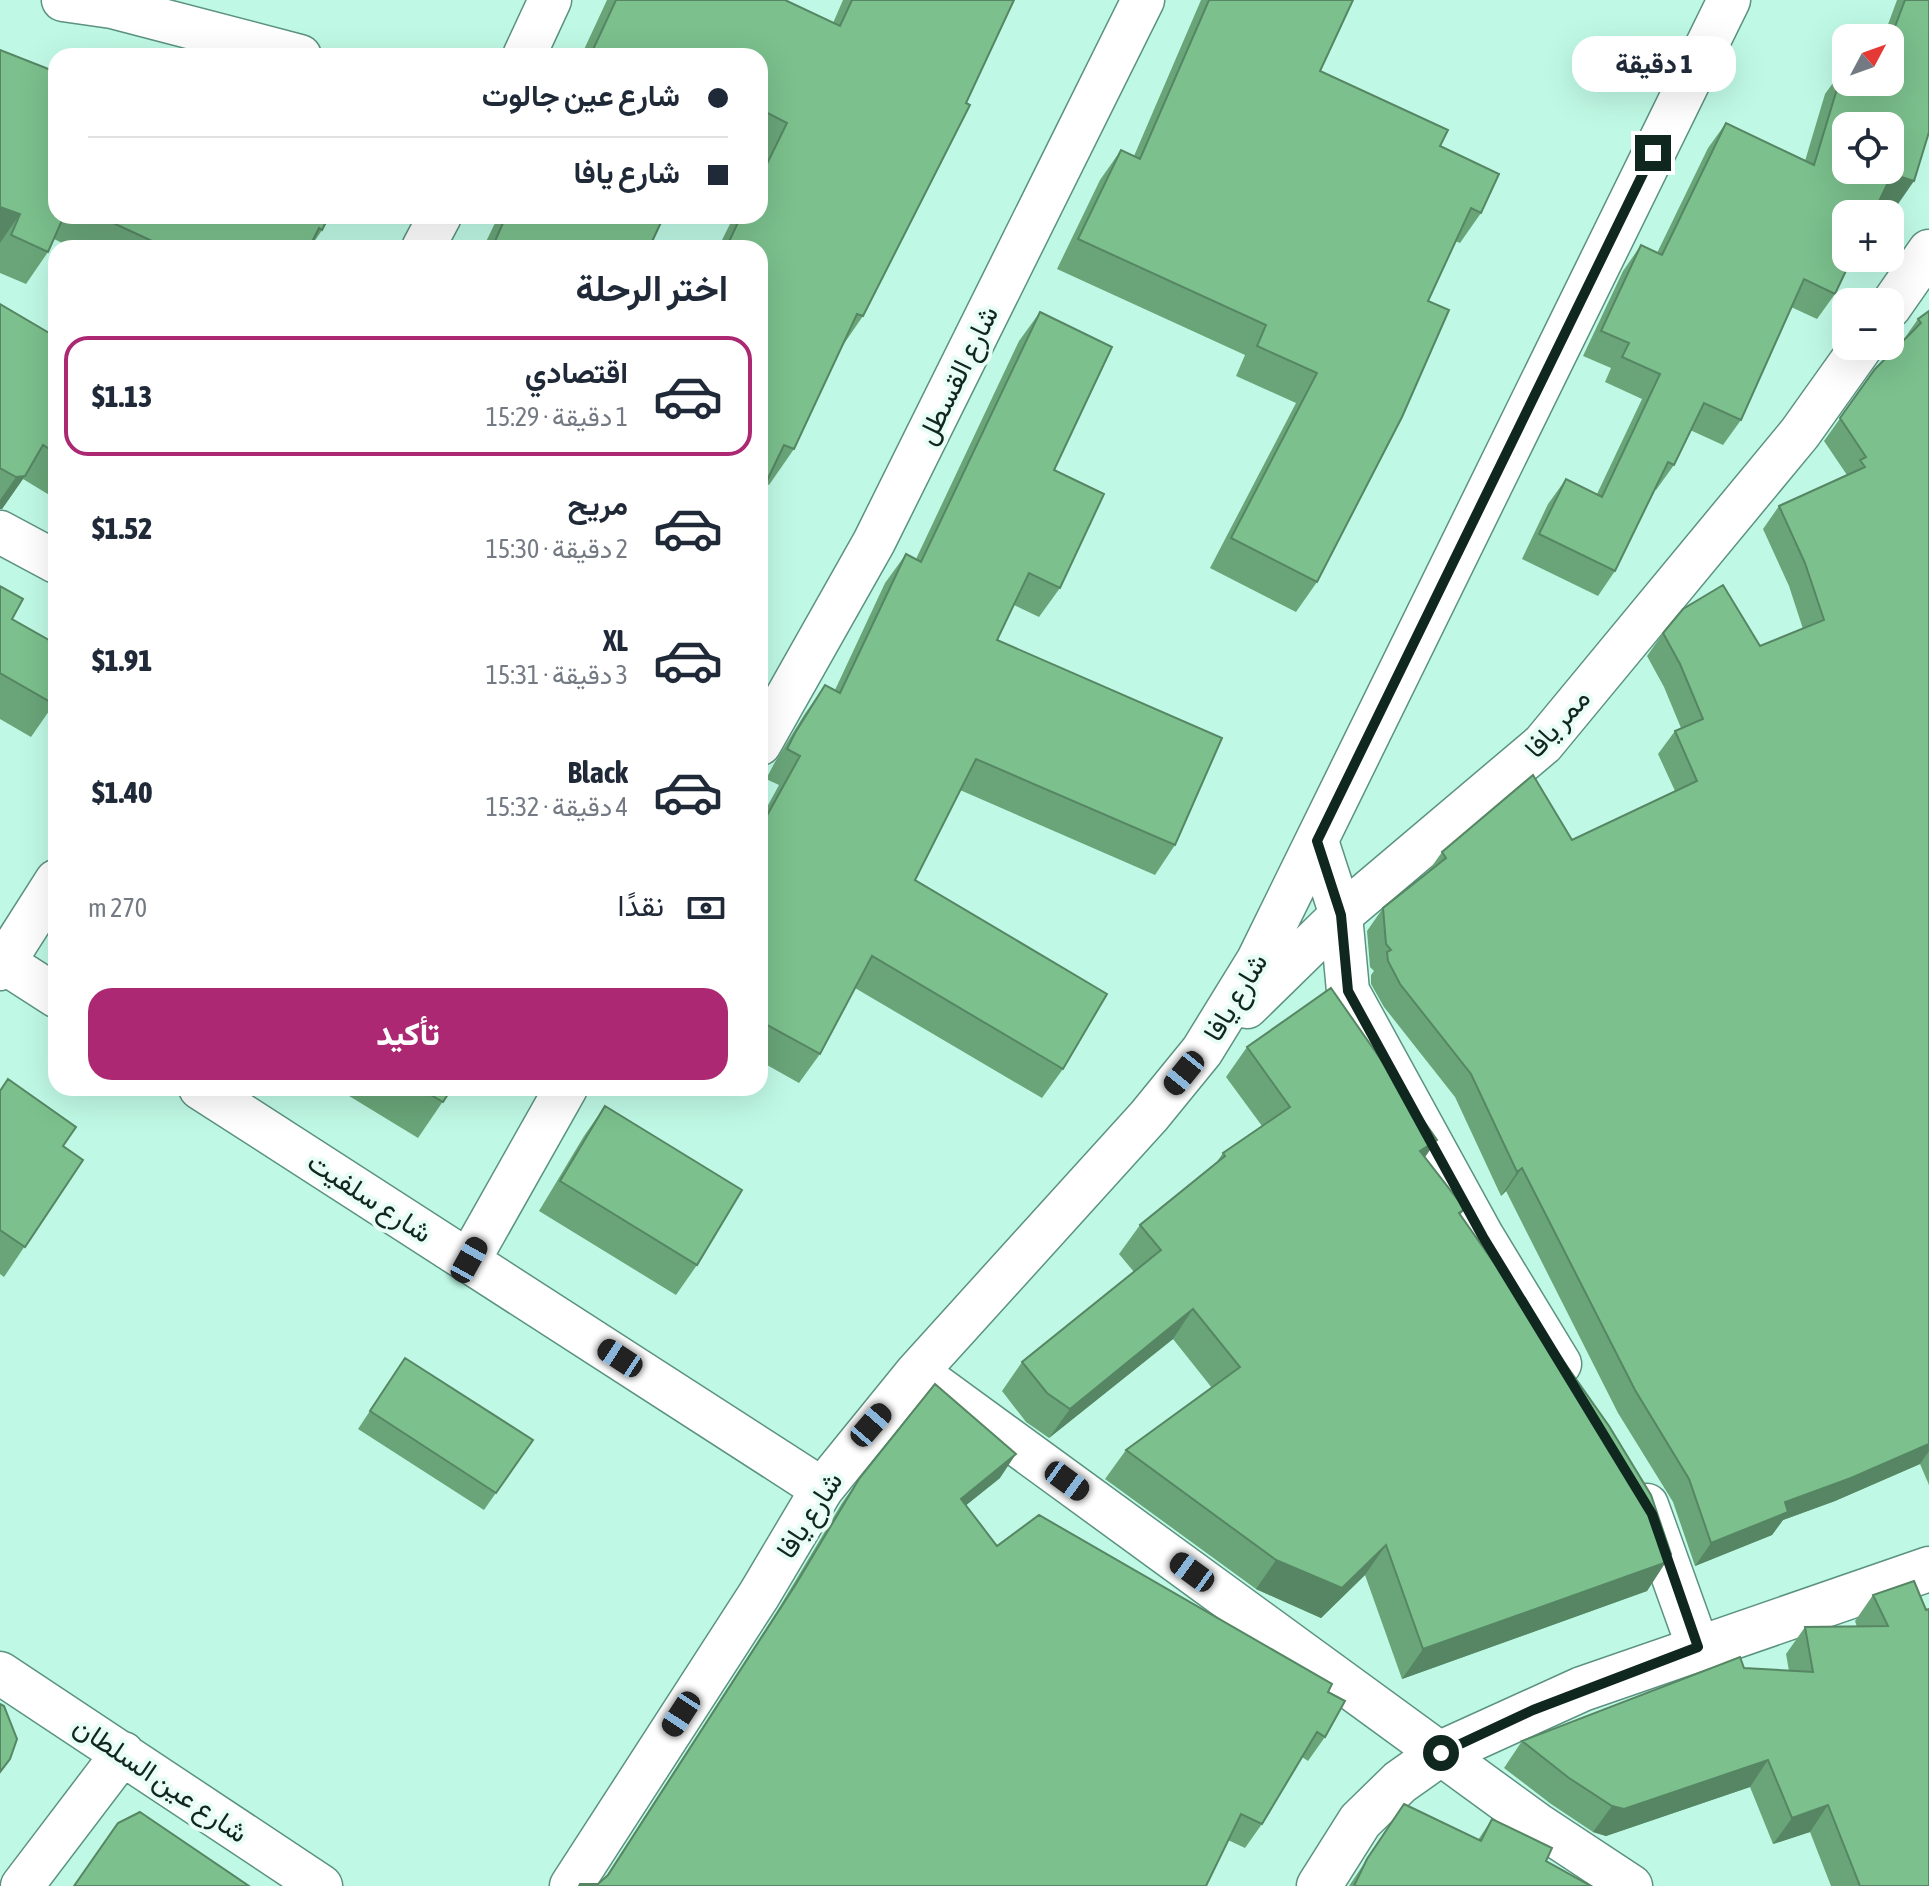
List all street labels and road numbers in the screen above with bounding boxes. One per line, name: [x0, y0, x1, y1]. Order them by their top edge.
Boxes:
street label: شارع القسطل: [910, 301, 1007, 451]
street label: ممر يافا: [1518, 682, 1598, 765]
street label: شارع يافا: [1196, 947, 1276, 1048]
street label: شارع سلفيت: [300, 1145, 438, 1251]
street label: شارع يافا: [769, 1466, 851, 1566]
street label: شارع عين السلطان: [67, 1709, 254, 1851]

